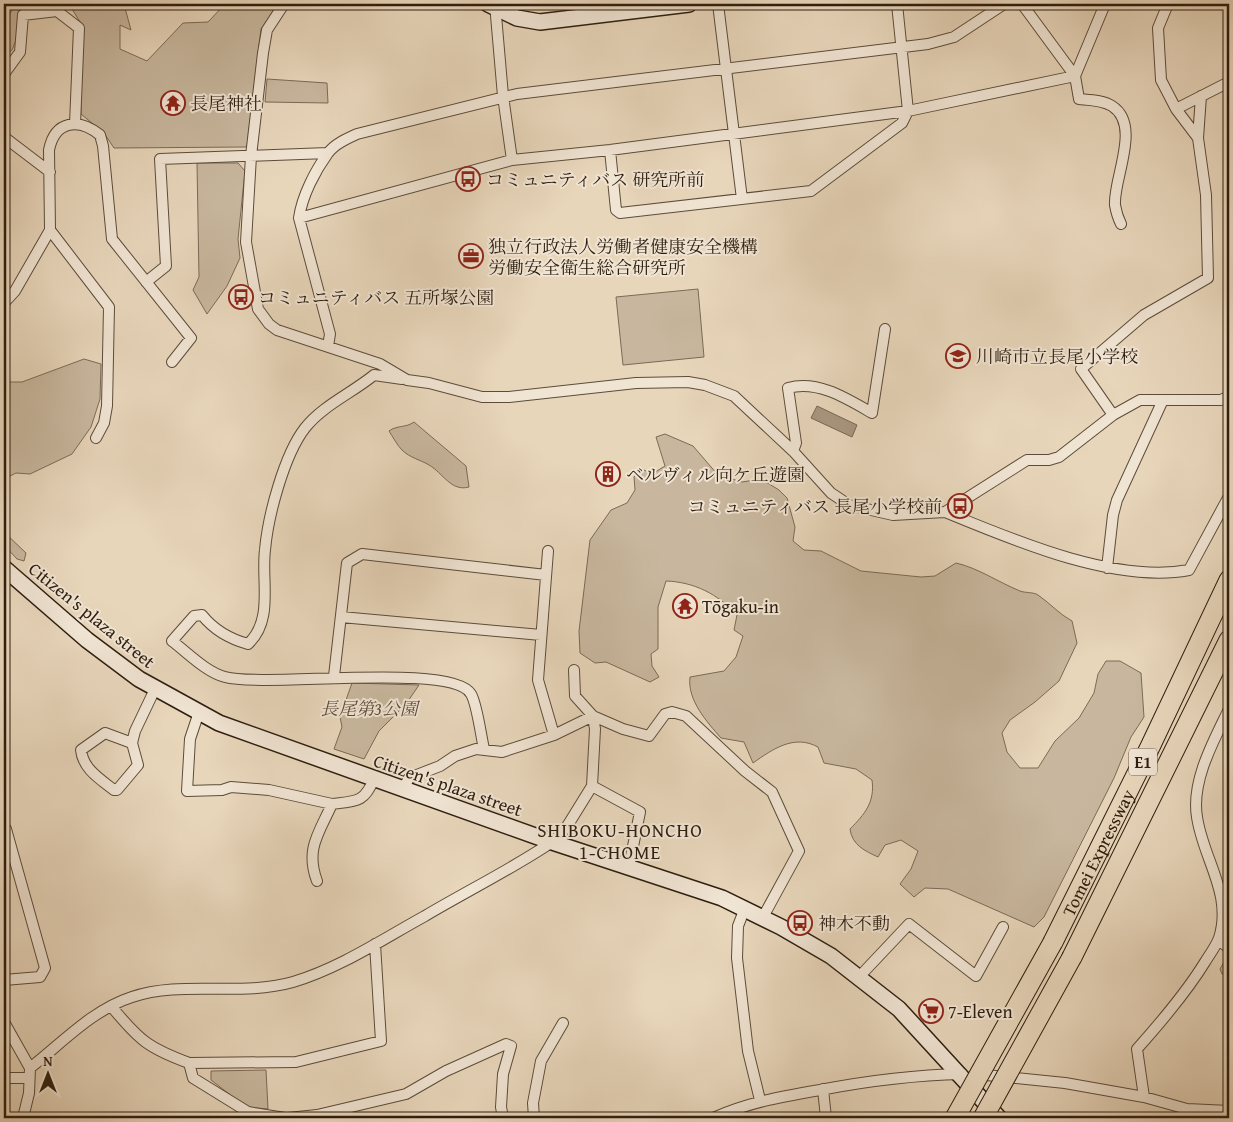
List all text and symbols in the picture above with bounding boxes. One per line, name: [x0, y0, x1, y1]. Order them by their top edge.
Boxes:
temple icon: 長尾神社: [160, 90, 186, 116]
place label: 長尾神社: [190, 90, 262, 117]
bus stop icon: コミュニティバス 研究所前: [455, 166, 481, 192]
place label: コミュニティバス 研究所前: [486, 166, 704, 193]
place label: 独立行政法人労働者健康安全機構 労働安全衛生総合研究所: [488, 233, 758, 281]
office icon: 独立行政法人労働者健康安全機構 労働安全衛生総合研究所: [458, 243, 484, 269]
bus stop icon: コミュニティバス 五所塚公園: [228, 284, 254, 310]
place label: コミュニティバス 五所塚公園: [258, 284, 494, 311]
school or university icon: 川崎市立長尾小学校: [945, 343, 971, 369]
place label: 川崎市立長尾小学校: [976, 343, 1138, 370]
building icon: ベルヴィル向ケ丘遊園: [595, 461, 621, 487]
place label: ベルヴィル向ケ丘遊園: [626, 461, 805, 488]
place label: コミュニティバス 長尾小学校前: [688, 493, 942, 520]
bus stop icon: コミュニティバス 長尾小学校前: [947, 493, 973, 519]
street label: Citizen's plaza street: [23, 555, 162, 675]
temple icon: Tо̄gaku-in: [672, 593, 698, 619]
place label: Tо̄gaku-in: [702, 593, 779, 620]
park label: 長尾第3公園: [320, 695, 421, 722]
street label: Citizen's plaza street: [370, 747, 527, 823]
road number: E1: [1129, 749, 1157, 776]
street label: Tomei Expressway: [1055, 784, 1141, 921]
district label: SHIBOKU-HONCHO 1-CHOME: [537, 816, 703, 866]
bus stop icon: 神木不動: [787, 910, 813, 936]
place label: 神木不動: [818, 910, 890, 937]
supermarket icon: 7-Eleven: [918, 998, 944, 1024]
place label: 7-Eleven: [948, 998, 1013, 1025]
north arrow: [22, 1050, 72, 1100]
text: N: [43, 1051, 53, 1071]

